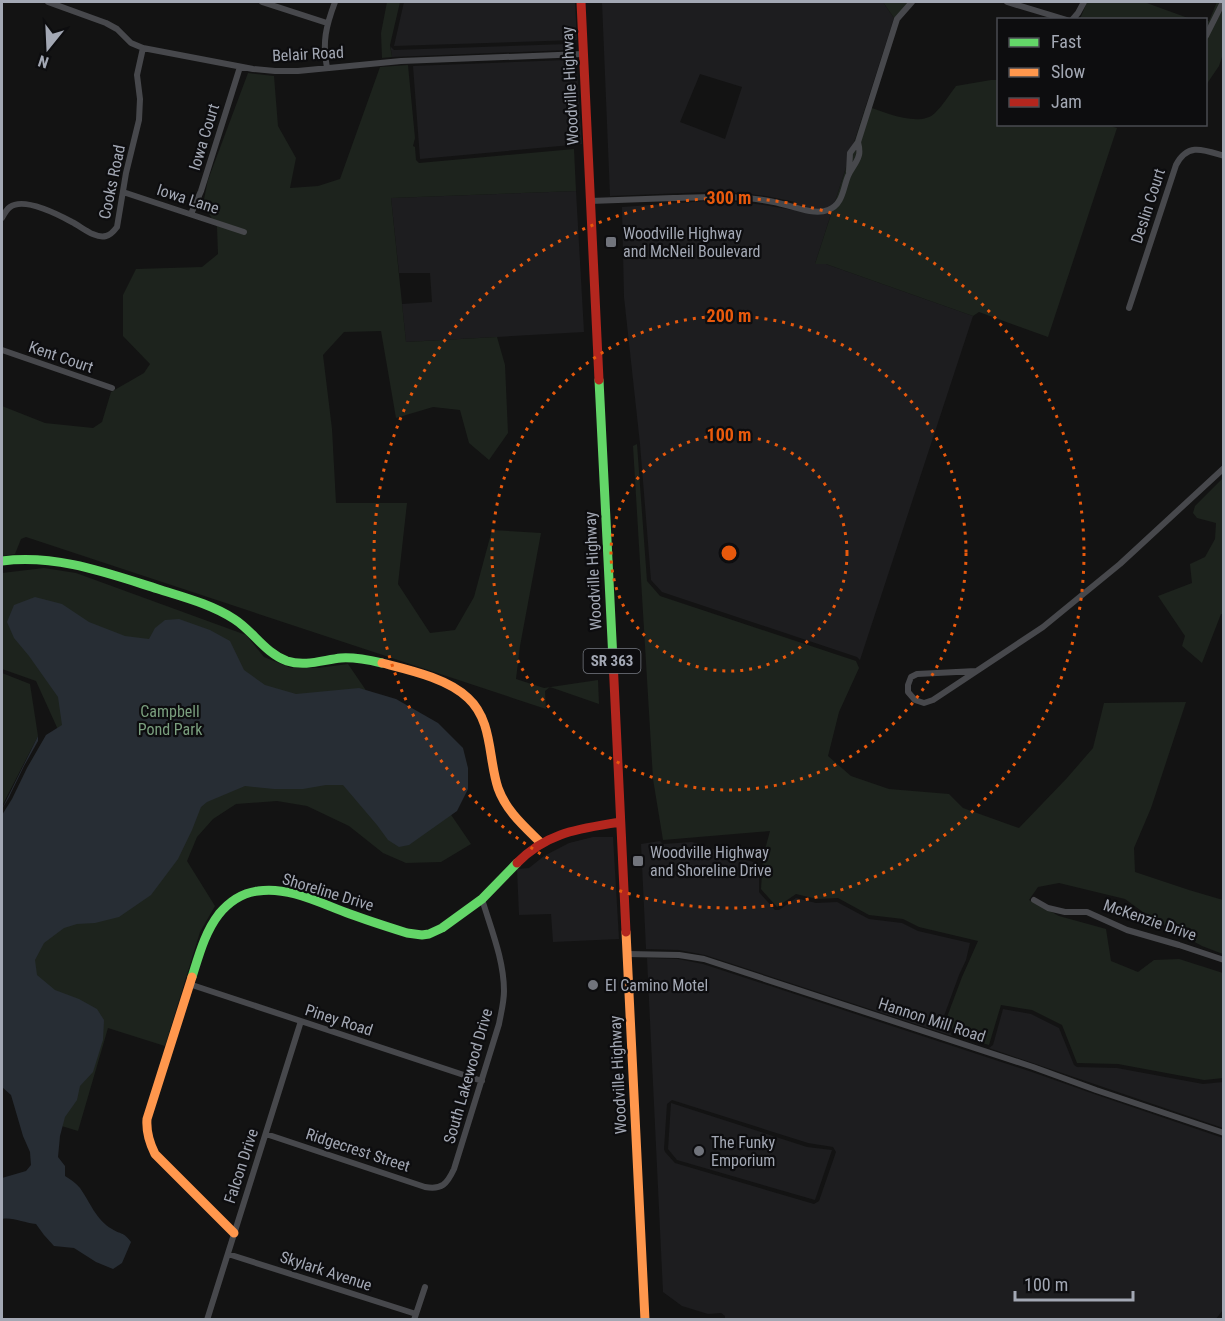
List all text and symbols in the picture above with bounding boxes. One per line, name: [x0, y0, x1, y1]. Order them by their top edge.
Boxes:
north arrow: [18, 18, 78, 78]
legend: [997, 18, 1207, 126]
street label: Woodville Highway: [557, 26, 583, 146]
text: Fast: [1051, 31, 1082, 52]
street label: Belair Road: [272, 43, 344, 65]
text: N: [36, 51, 51, 72]
text: Slow: [1051, 61, 1086, 82]
text: Jam: [1051, 91, 1082, 112]
street label: Iowa Court: [185, 101, 223, 173]
street label: Cooks Road: [95, 143, 129, 221]
street label: Deslin Court: [1127, 166, 1169, 246]
street label: Iowa Lane: [154, 180, 222, 218]
text: 300 m: [707, 187, 751, 208]
place label: Woodville Highway and McNeil Boulevard: [623, 224, 761, 261]
marker: Woodville Highway and McNeil Boulevard: [604, 235, 618, 249]
text: 200 m: [707, 305, 751, 326]
street label: Kent Court: [26, 337, 96, 377]
text: 100 m: [707, 424, 751, 445]
street label: Woodville Highway: [580, 511, 606, 631]
centre of rings: [719, 543, 739, 563]
road number: SR 363: [584, 649, 640, 673]
park label: Campbell Pond Park: [138, 702, 203, 739]
place label: Woodville Highway and Shoreline Drive: [650, 843, 772, 880]
marker: Woodville Highway and Shoreline Drive: [631, 854, 645, 868]
street label: Shoreline Drive: [280, 869, 376, 915]
street label: McKenzie Drive: [1101, 895, 1199, 945]
place label: El Camino Motel: [605, 976, 708, 995]
marker: El Camino Motel: [586, 978, 600, 992]
street label: Hannon Mill Road: [876, 994, 988, 1046]
street label: Piney Road: [303, 1000, 375, 1040]
street label: South Lakewood Drive: [440, 1006, 496, 1146]
street label: Woodville Highway: [605, 1015, 631, 1135]
street label: Ridgecrest Street: [304, 1124, 413, 1176]
street label: Falcon Drive: [220, 1126, 262, 1206]
place label: The Funky Emporium: [711, 1133, 775, 1170]
marker: The Funky Emporium: [692, 1144, 706, 1158]
street label: Skylark Avenue: [278, 1247, 374, 1295]
scale bar: [1015, 1264, 1134, 1302]
text: 100 m: [1024, 1274, 1068, 1295]

